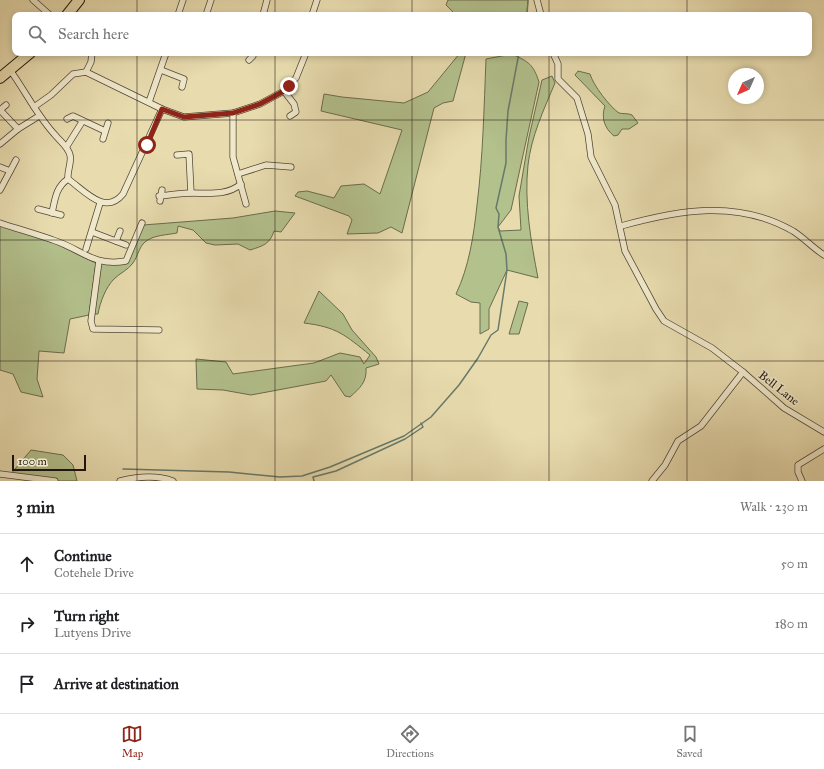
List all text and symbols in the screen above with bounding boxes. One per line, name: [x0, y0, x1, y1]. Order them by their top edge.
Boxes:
search box: [12, 12, 812, 56]
icon: search: [26, 23, 48, 45]
text: Search here: [58, 25, 129, 43]
north arrow: [728, 68, 764, 104]
route end: [280, 77, 298, 95]
route start: [138, 136, 156, 154]
street label: Bell Lane: [756, 368, 802, 408]
scale bar: [12, 453, 86, 472]
text: 100 m: [18, 455, 47, 468]
text: 3 min: [16, 497, 55, 518]
text: Walk · 230 m: [740, 499, 808, 515]
text: Continue: [54, 547, 112, 565]
icon: ahead: [16, 553, 38, 575]
text: 50 m: [781, 556, 808, 572]
text: Cotehele Drive: [54, 565, 134, 581]
text: Turn right: [54, 607, 119, 625]
icon: right: [16, 613, 38, 635]
text: 180 m: [775, 616, 808, 632]
text: Lutyens Drive: [54, 625, 131, 641]
icon: arrive: [16, 673, 38, 695]
text: Arrive at destination: [54, 675, 179, 693]
tab: Map: [121, 723, 143, 760]
tab: Directions: [386, 723, 434, 760]
tab: Saved: [676, 723, 703, 760]

